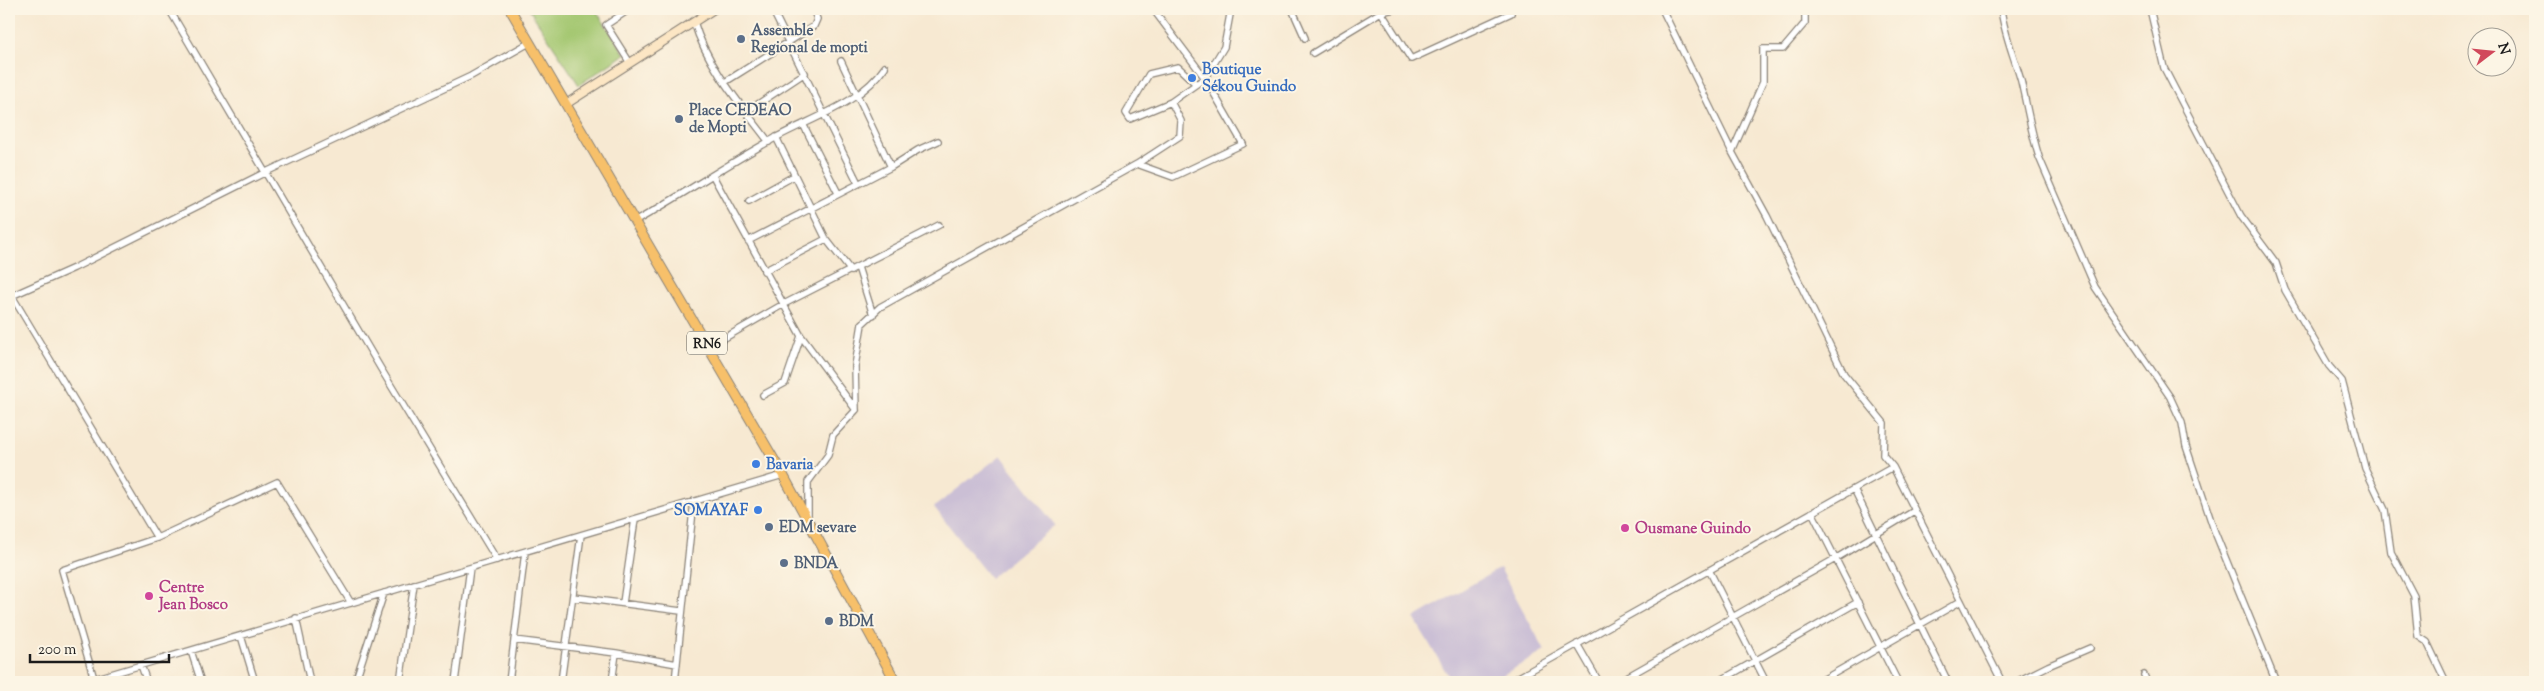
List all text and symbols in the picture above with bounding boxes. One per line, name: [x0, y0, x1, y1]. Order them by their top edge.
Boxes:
place label: Assemble Regional de mopti: [751, 21, 868, 59]
north arrow: [2466, 28, 2516, 78]
marker: Assemble Regional de mopti: [735, 33, 747, 45]
text: N: [2491, 41, 2514, 57]
place label: Boutique Sékou Guindo: [1202, 60, 1296, 98]
marker: Boutique Sékou Guindo: [1186, 72, 1198, 84]
place label: Place CEDEAO de Mopti: [689, 101, 792, 139]
marker: Place CEDEAO de Mopti: [673, 113, 685, 125]
road number: RN6: [687, 332, 727, 354]
place label: Bavaria: [766, 455, 814, 476]
marker: Bavaria: [750, 458, 762, 470]
place label: SOMAYAF: [674, 501, 749, 522]
marker: SOMAYAF: [752, 504, 764, 516]
place label: EDM sevare: [779, 518, 857, 539]
place label: Ousmane Guindo: [1635, 519, 1751, 540]
marker: EDM sevare: [763, 521, 775, 533]
marker: Ousmane Guindo: [1619, 522, 1631, 534]
place label: BNDA: [794, 554, 839, 575]
marker: BNDA: [778, 557, 790, 569]
place label: Centre Jean Bosco: [158, 578, 228, 616]
marker: Centre Jean Bosco: [143, 590, 155, 602]
place label: BDM: [839, 612, 874, 633]
marker: BDM: [823, 615, 835, 627]
scale bar: [30, 631, 169, 663]
text: 200 m: [38, 640, 77, 661]

